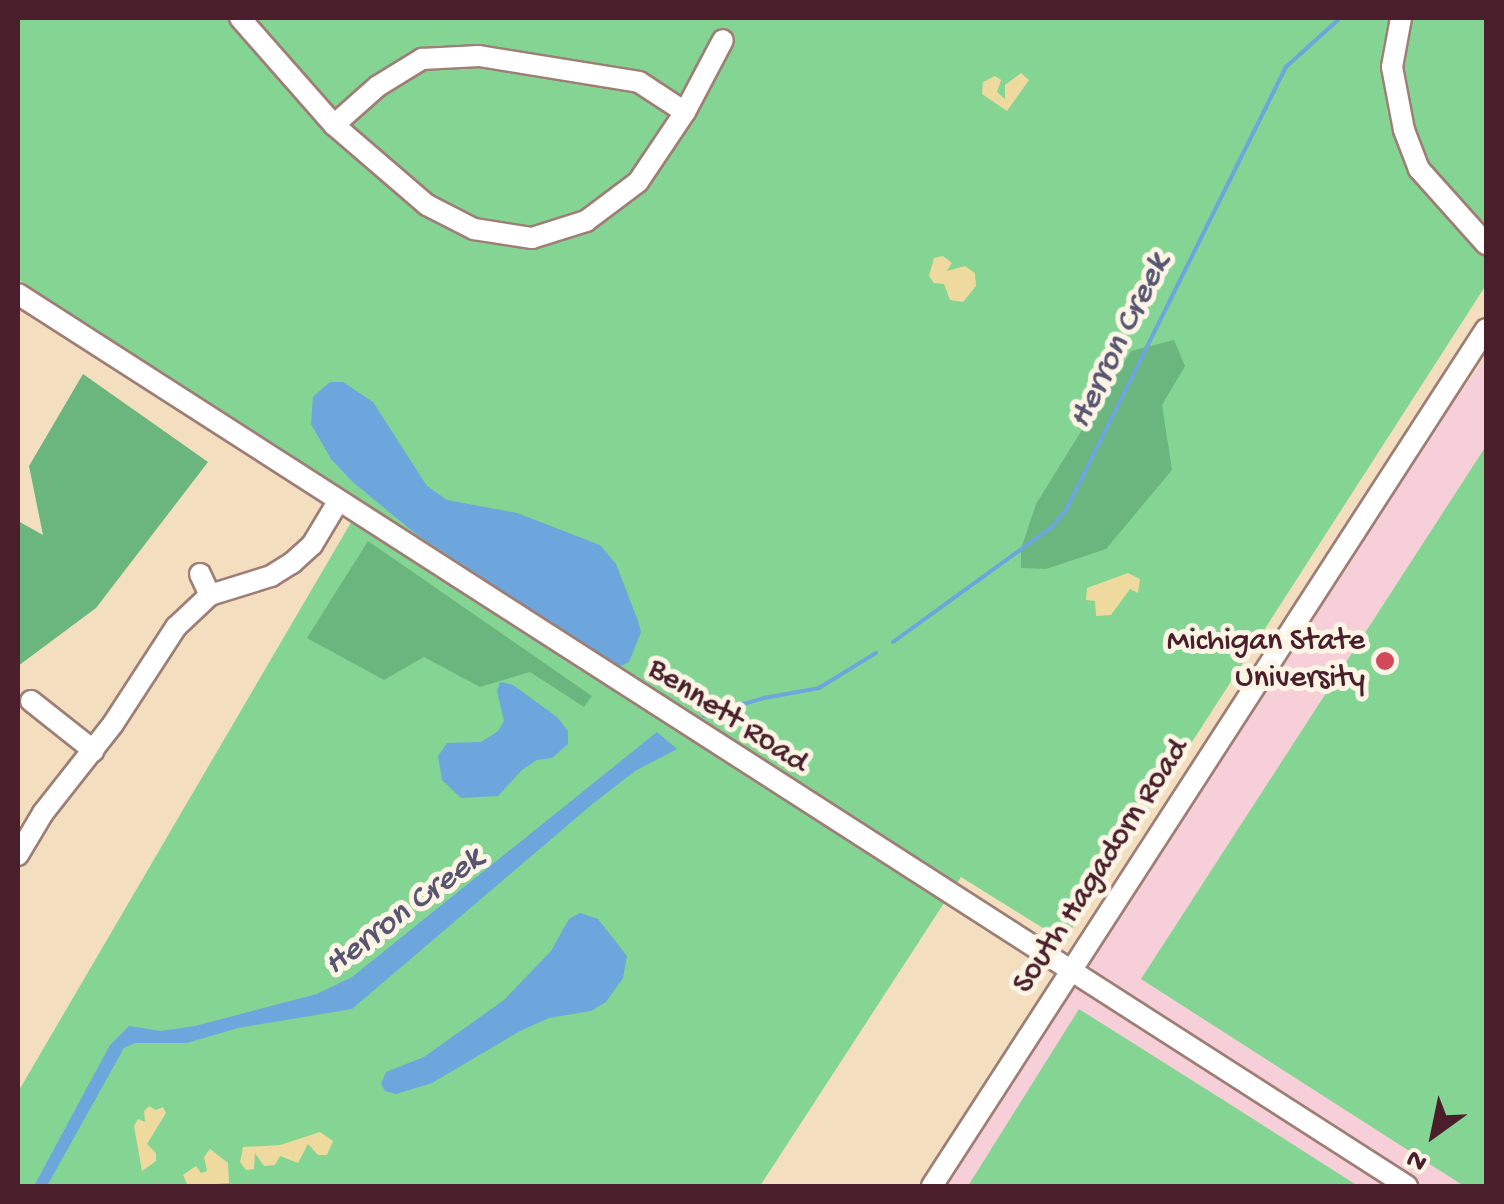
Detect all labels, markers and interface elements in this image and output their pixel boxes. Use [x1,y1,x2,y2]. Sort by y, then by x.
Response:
water label: Herron Creek [1061,248,1181,436]
place label: Michigan State University [1167,624,1365,699]
marker: Michigan State University [1374,650,1396,672]
street label: Bennett Road [640,651,814,783]
street label: South Hagadorn Road [1005,733,1199,1001]
water label: Herron Creek [317,839,493,987]
north arrow [1384,1084,1484,1184]
text: N [1401,1141,1434,1178]

